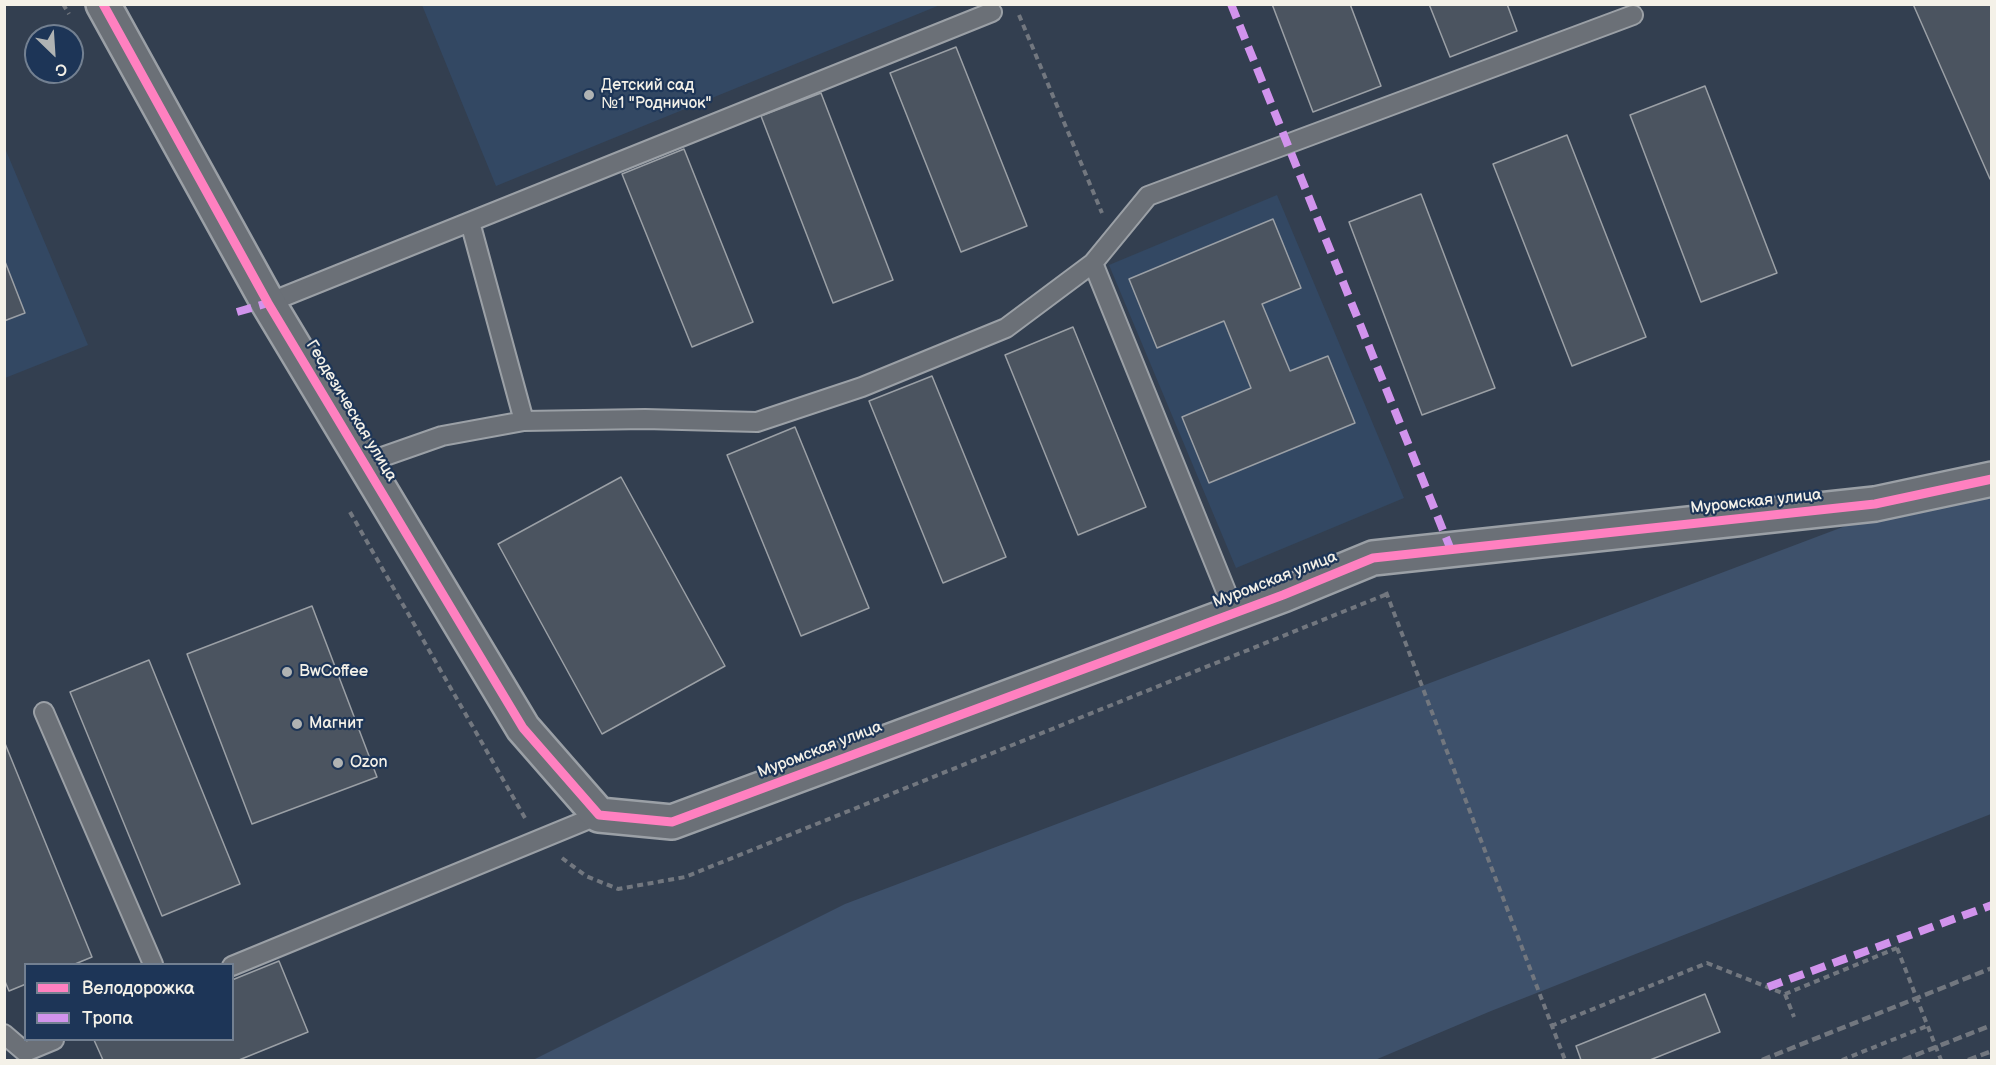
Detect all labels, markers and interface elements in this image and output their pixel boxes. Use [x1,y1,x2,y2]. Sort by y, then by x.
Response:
north arrow [24,24,84,84]
text: С [52,58,70,80]
place label: Детский сад №1 "Родничок" [601,76,711,114]
marker: Детский сад №1 "Родничок" [582,88,596,102]
street label: Геодезическая улица [301,337,401,485]
street label: Муромская улица [1690,486,1822,518]
street label: Муромская улица [1210,547,1340,613]
place label: BwCoffee [299,662,368,682]
marker: BwCoffee [280,665,294,679]
place label: Магнит [309,714,364,734]
marker: Магнит [290,717,304,731]
street label: Муромская улица [755,717,885,783]
place label: Ozon [350,753,388,773]
marker: Ozon [331,756,345,770]
legend [24,963,234,1041]
text: Велодорожка [82,978,195,999]
text: Тропа [82,1008,133,1029]

